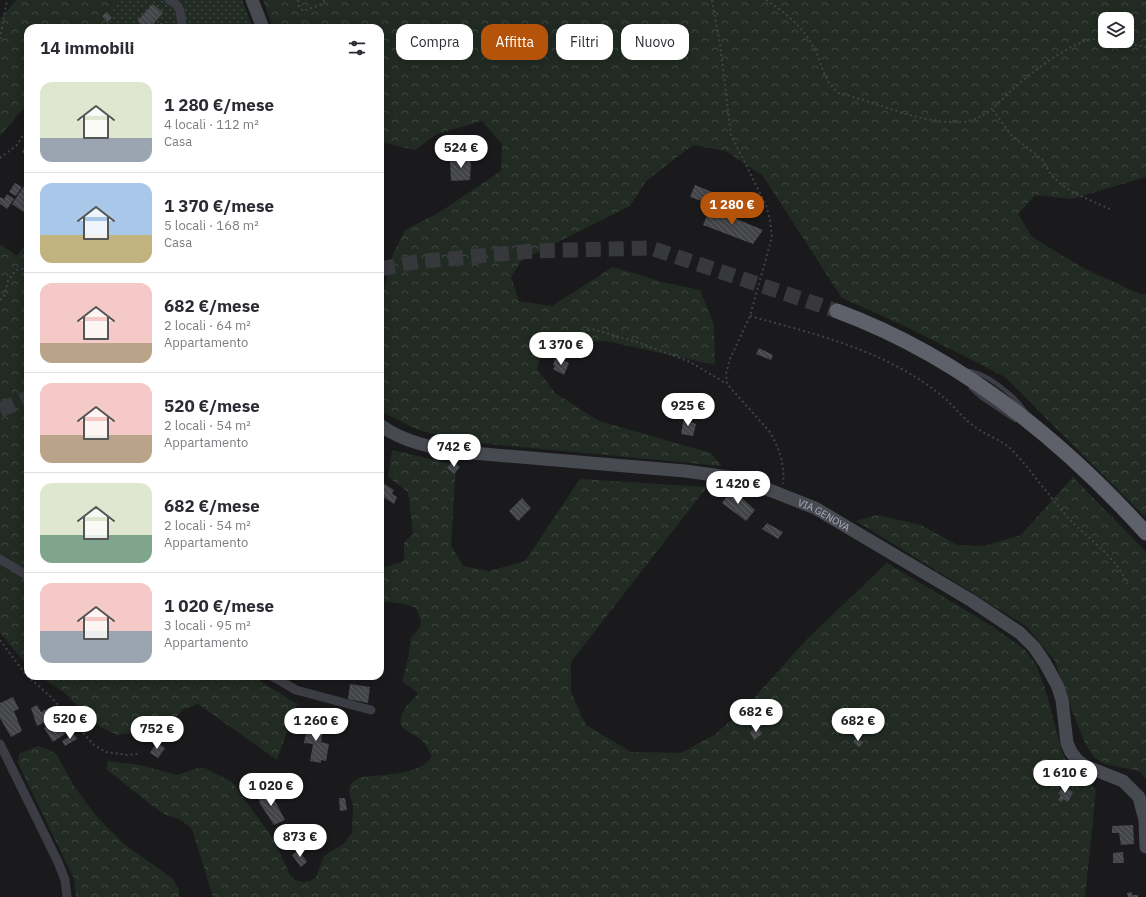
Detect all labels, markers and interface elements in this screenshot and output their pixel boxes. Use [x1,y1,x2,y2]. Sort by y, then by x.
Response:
map controls [1098,12,1134,48]
button: layers [1098,12,1134,48]
chip: Compra [396,24,473,60]
chip: Affitta [481,24,548,60]
chip: Filtri [556,24,613,60]
chip: Nuovo [621,24,689,60]
text: 14 immobili [40,37,134,59]
icon: filters [346,37,368,59]
text: 1 280 €/mese [164,94,274,116]
icon: home [72,98,120,146]
text: 4 locali · 112 m² [164,116,259,133]
text: Casa [164,133,192,150]
pin: 524 € [433,135,489,169]
text: 524 € [444,139,478,156]
pin: 1 280 € [695,192,769,226]
text: 1 370 €/mese [164,195,274,217]
text: 1 280 € [709,196,755,213]
icon: home [72,199,120,247]
text: 5 locali · 168 m² [164,217,259,234]
text: Casa [164,234,192,251]
text: 682 €/mese [164,295,260,317]
icon: home [72,299,120,347]
text: 2 locali · 64 m² [164,317,251,334]
pin: 1 370 € [524,332,598,366]
text: Appartamento [164,334,248,351]
text: 1 370 € [538,336,584,353]
pin: 925 € [660,393,716,427]
text: 520 €/mese [164,395,260,417]
text: 925 € [671,397,705,414]
icon: home [72,399,120,447]
text: 2 locali · 54 m² [164,417,251,434]
text: Appartamento [164,434,248,451]
pin: 742 € [426,434,482,468]
text: 742 € [437,438,471,455]
pin: 1 420 € [701,471,775,505]
text: 1 420 € [715,475,761,492]
text: 682 €/mese [164,495,260,517]
street label: VIA GENOVA [796,495,853,534]
icon: home [72,499,120,547]
text: 2 locali · 54 m² [164,517,251,534]
text: Appartamento [164,534,248,551]
text: 1 020 €/mese [164,595,274,617]
icon: home [72,599,120,647]
text: 3 locali · 95 m² [164,617,251,634]
text: Appartamento [164,634,248,651]
pin: 682 € [728,699,784,733]
text: 682 € [739,703,773,720]
pin: 520 € [42,706,98,740]
pin: 1 260 € [279,708,353,742]
pin: 682 € [830,708,886,742]
text: 520 € [53,710,87,727]
text: 1 260 € [293,712,339,729]
text: 682 € [841,712,875,729]
pin: 752 € [129,716,185,750]
text: 752 € [140,720,174,737]
pin: 1 610 € [1028,760,1102,794]
text: 1 610 € [1042,764,1088,781]
pin: 1 020 € [234,773,308,807]
text: 1 020 € [248,777,294,794]
pin: 873 € [272,824,328,858]
text: 873 € [283,828,317,845]

